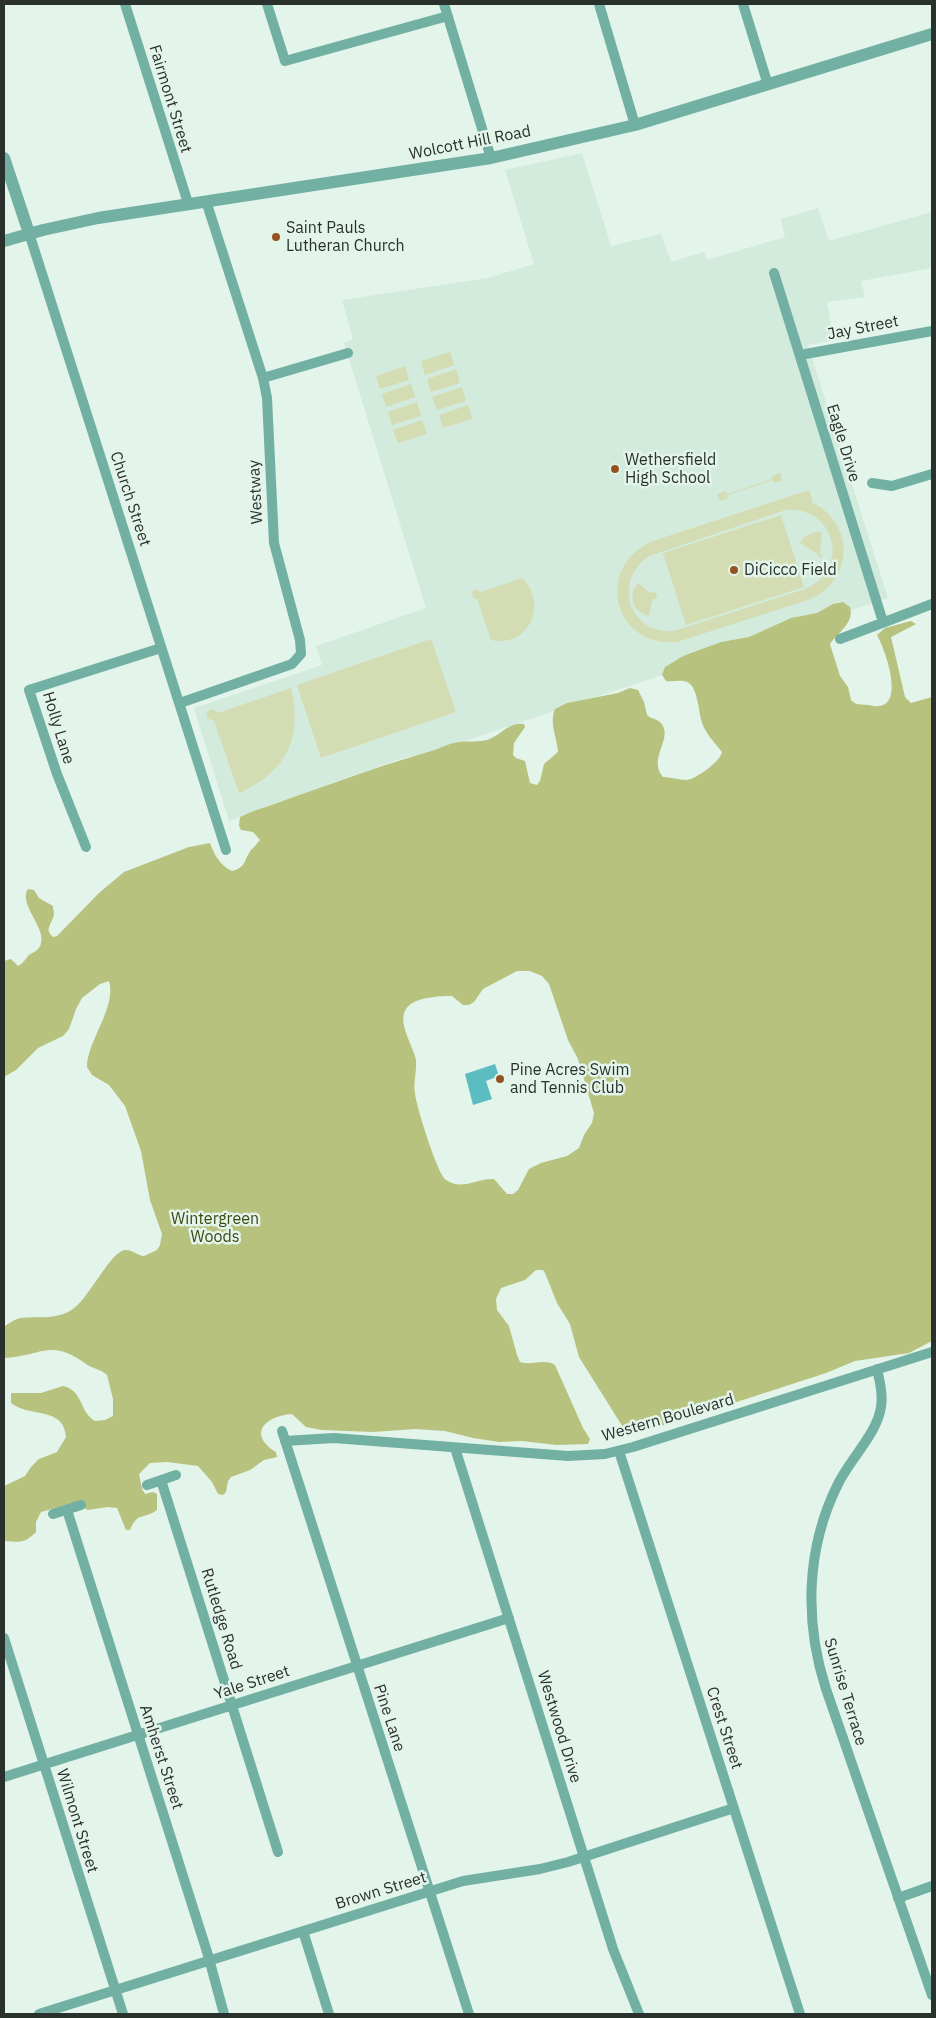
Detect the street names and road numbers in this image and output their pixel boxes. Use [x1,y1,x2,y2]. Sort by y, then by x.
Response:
street label: Fairmont Street [144,43,196,155]
street label: Wolcott Hill Road [408,122,532,164]
street label: Jay Street [826,312,900,344]
street label: Eagle Drive [822,402,864,484]
street label: Church Street [106,449,154,549]
street label: Westway [245,459,267,525]
street label: Holly Lane [38,689,78,767]
street label: Western Boulevard [600,1390,736,1446]
street label: Rutledge Road [196,1566,246,1672]
street label: Sunrise Terrace [820,1636,870,1748]
street label: Yale Street [212,1662,292,1704]
street label: Westwood Drive [533,1669,585,1785]
street label: Pine Lane [369,1682,409,1754]
street label: Crest Street [702,1684,746,1772]
street label: Amherst Street [135,1702,187,1812]
street label: Wilmont Street [52,1767,102,1875]
street label: Brown Street [333,1868,429,1914]

